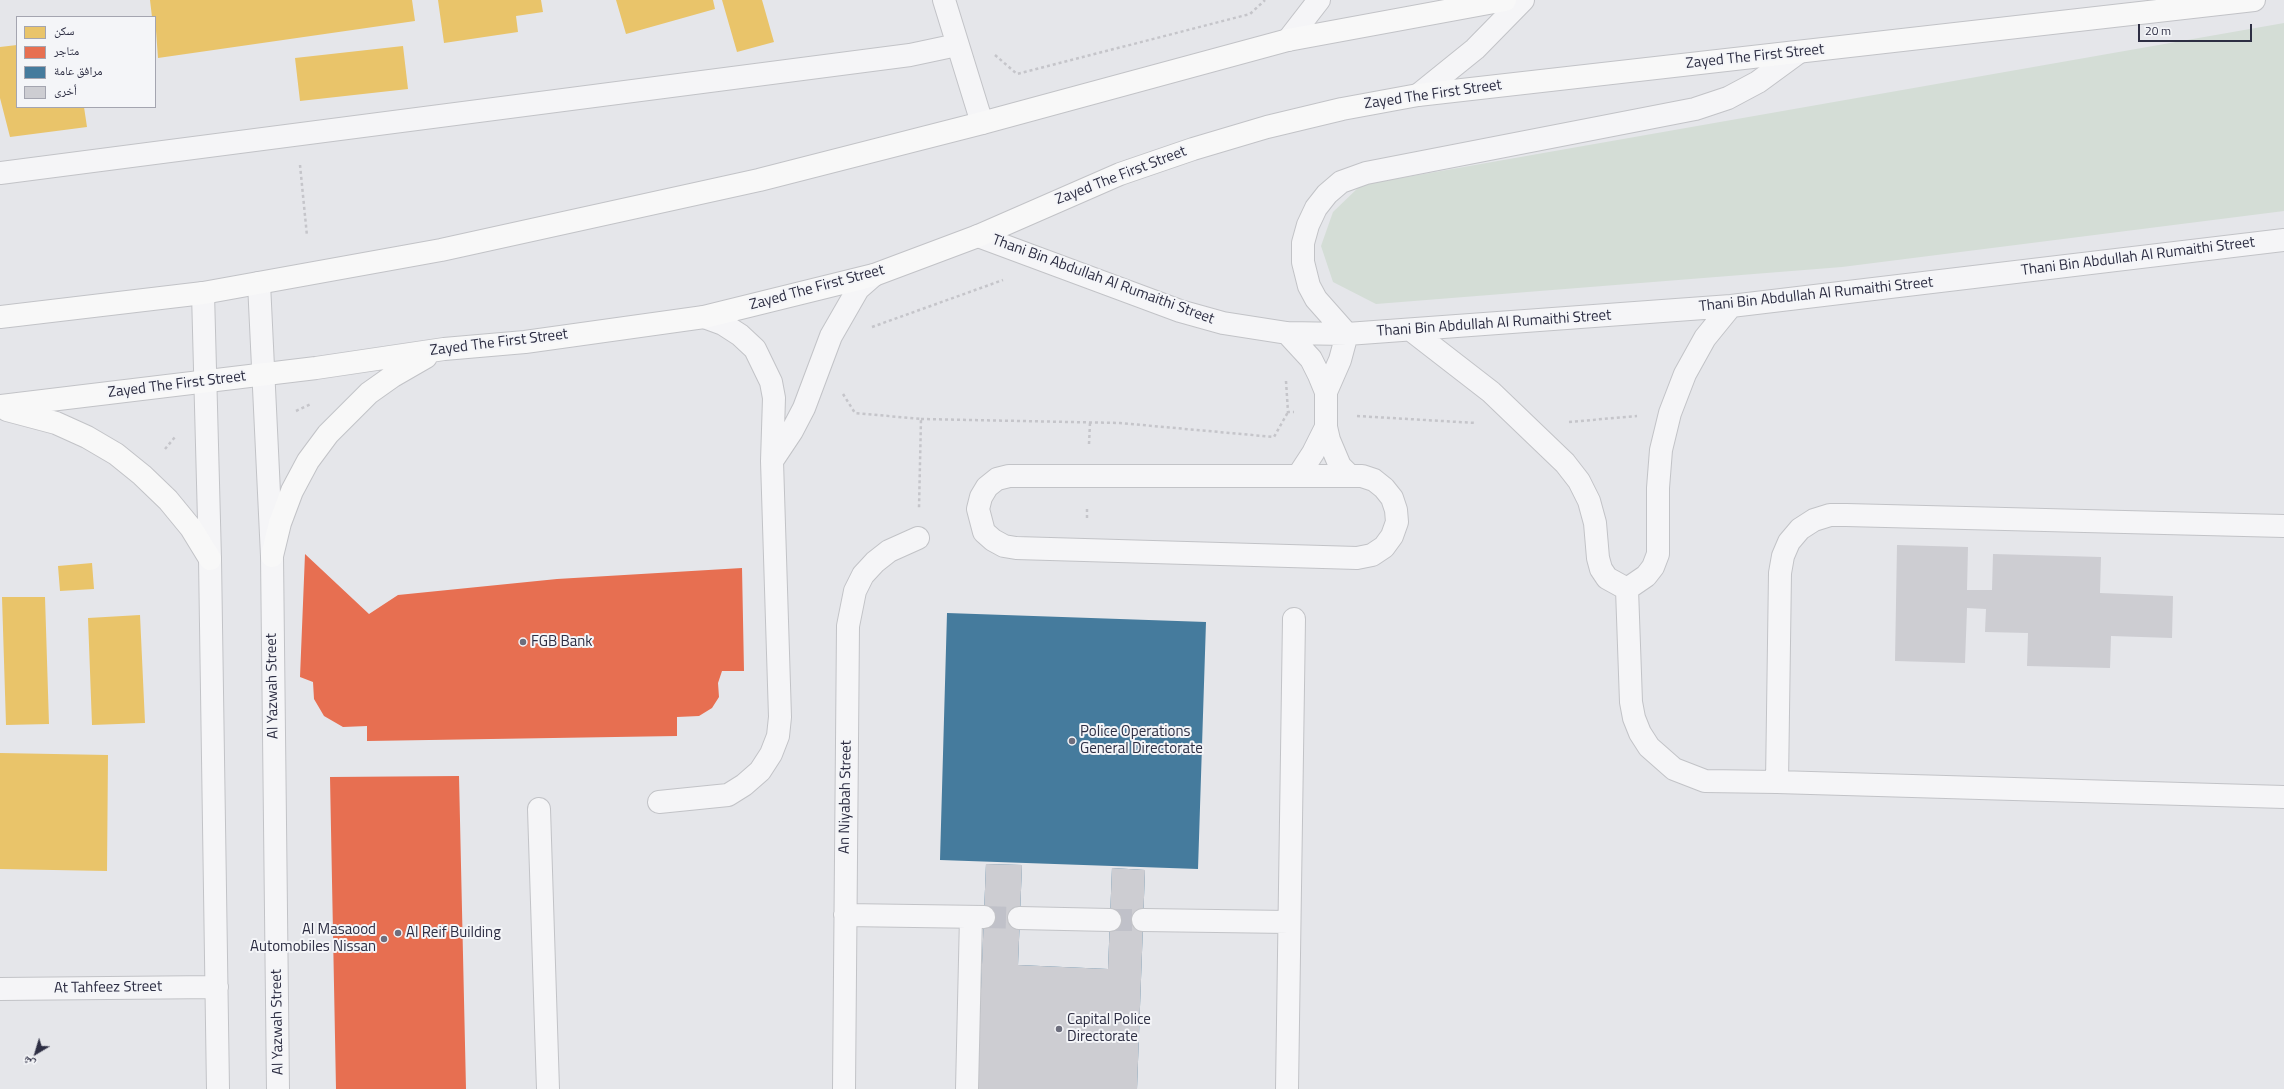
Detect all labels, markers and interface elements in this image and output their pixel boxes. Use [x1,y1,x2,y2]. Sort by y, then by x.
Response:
legend [16,16,156,108]
scale bar [2140,16,2254,42]
text: سكن [54,21,74,40]
text: 20 m [2145,21,2171,40]
text: متاجر [54,41,79,60]
street label: Zayed The First Street [1685,41,1825,73]
text: مرافق عامة [54,61,103,80]
street label: Zayed The First Street [1363,76,1503,114]
text: أخرى [54,81,77,100]
street label: Zayed The First Street [1053,143,1189,209]
street label: Thani Bin Abdullah Al Rumaithi Street [989,231,1217,329]
street label: Thani Bin Abdullah Al Rumaithi Street [2020,234,2256,280]
street label: Zayed The First Street [748,261,886,315]
street label: Thani Bin Abdullah Al Rumaithi Street [1698,274,1934,316]
street label: Thani Bin Abdullah Al Rumaithi Street [1376,307,1612,341]
street label: Zayed The First Street [429,326,569,360]
street label: Zayed The First Street [107,368,247,402]
street label: Al Yazwah Street [263,633,283,739]
place label: FGB Bank [531,633,593,651]
marker: FGB Bank [518,637,528,647]
place label: Police Operations General Directorate [1080,723,1203,758]
marker: Police Operations General Directorate [1067,736,1077,746]
street label: An Niyabah Street [836,740,856,854]
place label: Al Masaood Automobiles Nissan [250,921,376,956]
place label: Al Reif Building [406,924,501,942]
marker: Al Reif Building [393,928,403,938]
marker: Al Masaood Automobiles Nissan [379,934,389,944]
street label: Al Yazwah Street [268,969,288,1075]
street label: At Tahfeez Street [54,978,162,998]
place label: Capital Police Directorate [1067,1011,1151,1046]
marker: Capital Police Directorate [1054,1024,1064,1034]
north arrow [16,1033,56,1073]
text: ش [19,1053,38,1072]

